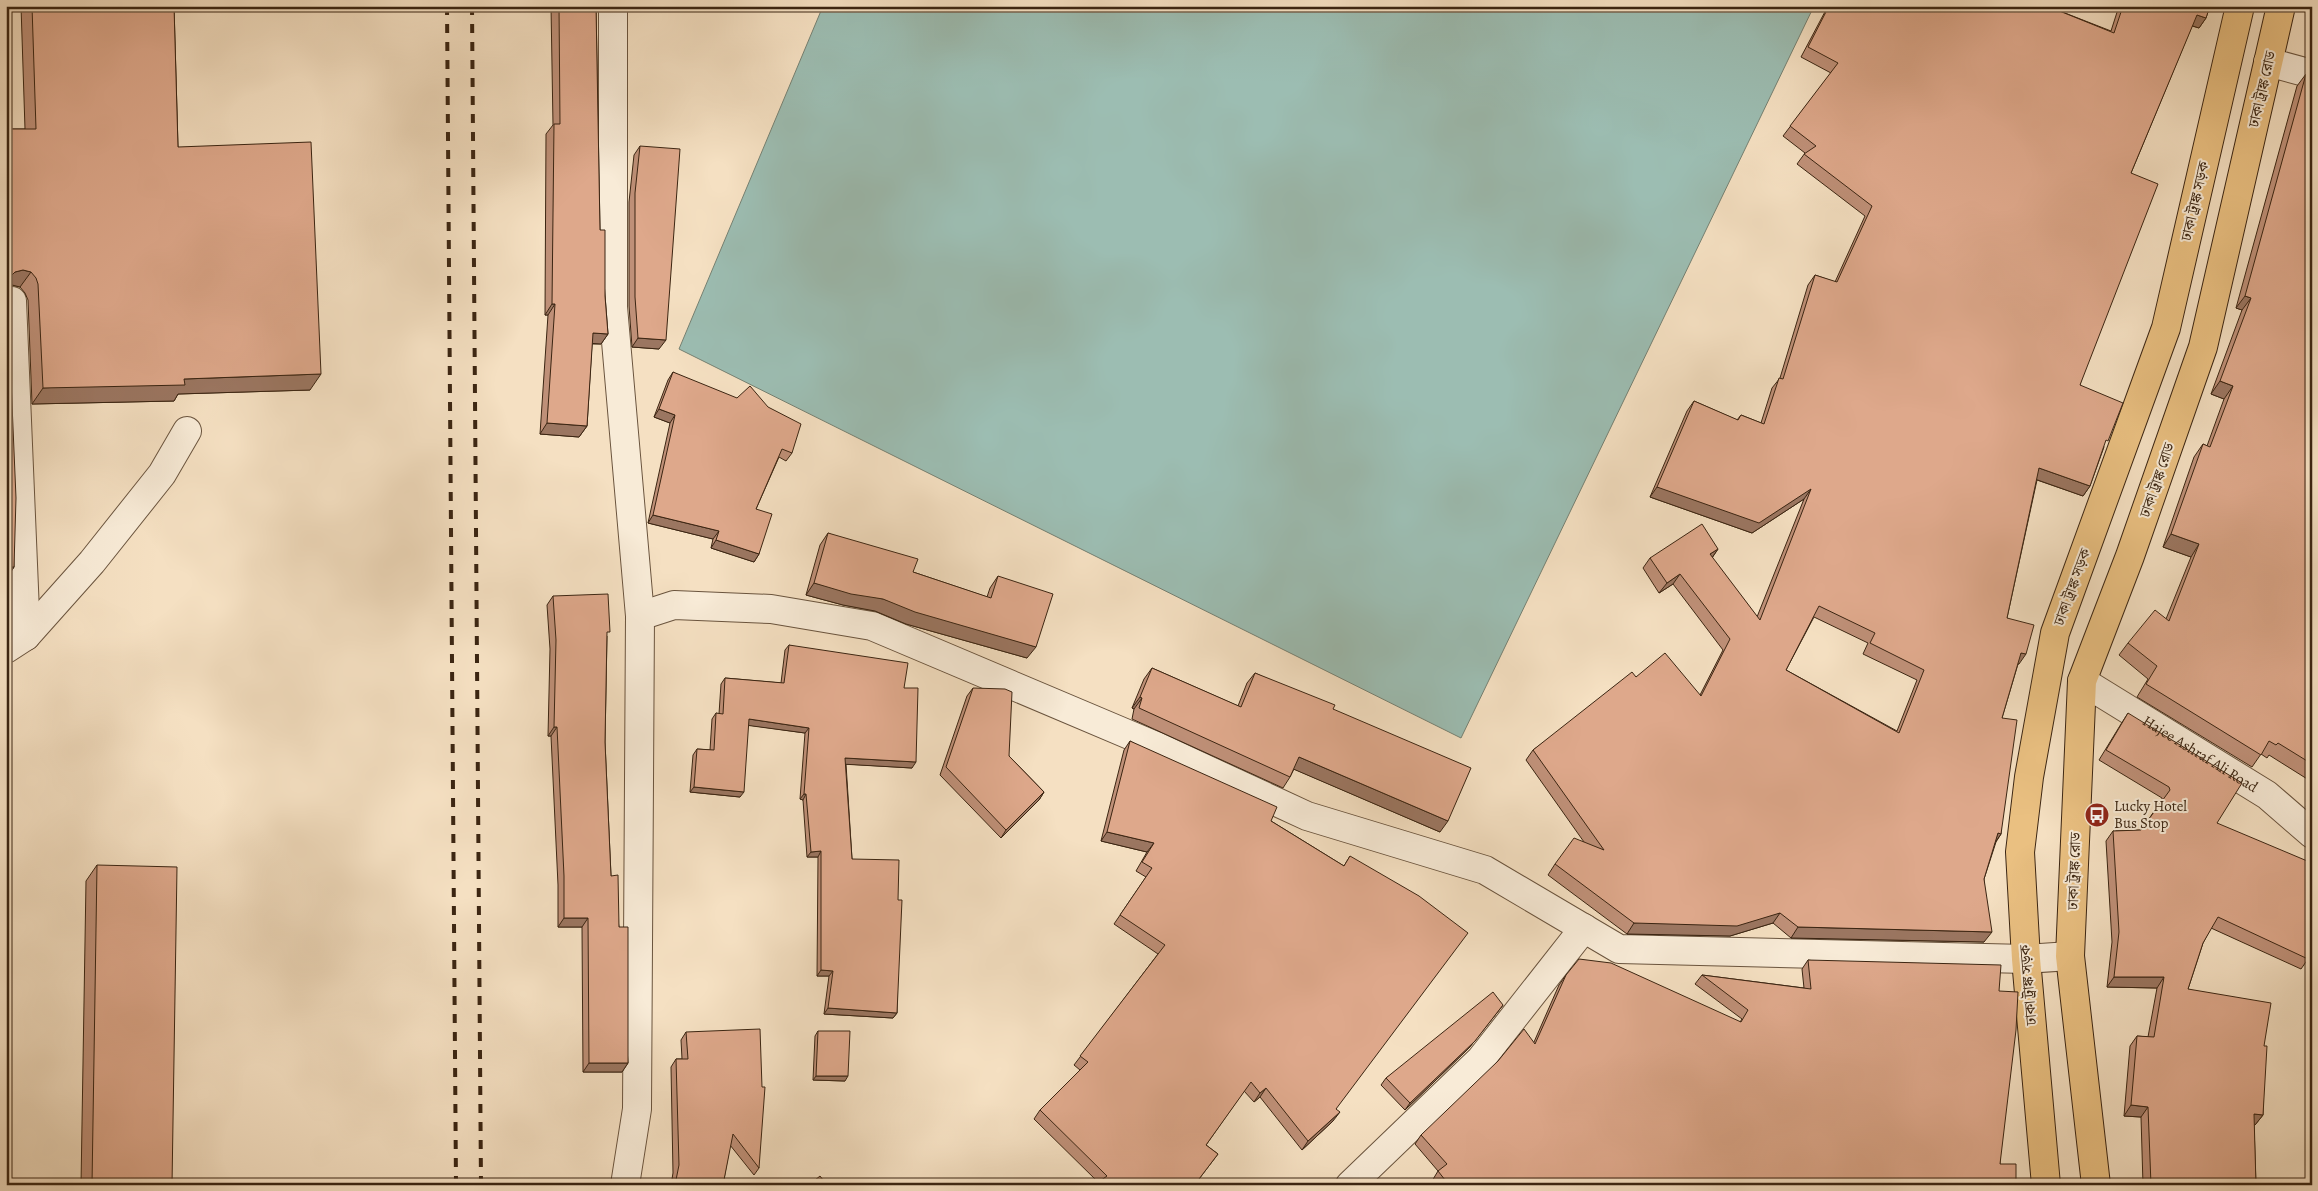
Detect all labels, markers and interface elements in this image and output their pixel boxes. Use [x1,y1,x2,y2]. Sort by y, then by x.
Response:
street label: ঢাকা ট্রাঙ্ক রোড [2243,48,2281,130]
street label: ঢাকা ট্রাঙ্ক সড়ক [2176,159,2214,244]
street label: ঢাকা ট্রাঙ্ক রোড [2135,439,2179,521]
street label: ঢাকা ট্রাঙ্ক সড়ক [2048,545,2095,629]
street label: Hajee Ashraf Ali Road [2139,711,2263,798]
place label: Lucky Hotel Bus Stop [2114,796,2187,833]
bus stop icon: Lucky Hotel Bus Stop [2084,802,2110,828]
street label: ঢাকা ট্রাঙ্ক রোড [2063,831,2085,911]
street label: ঢাকা ট্রাঙ্ক সড়ক [2014,944,2042,1027]

